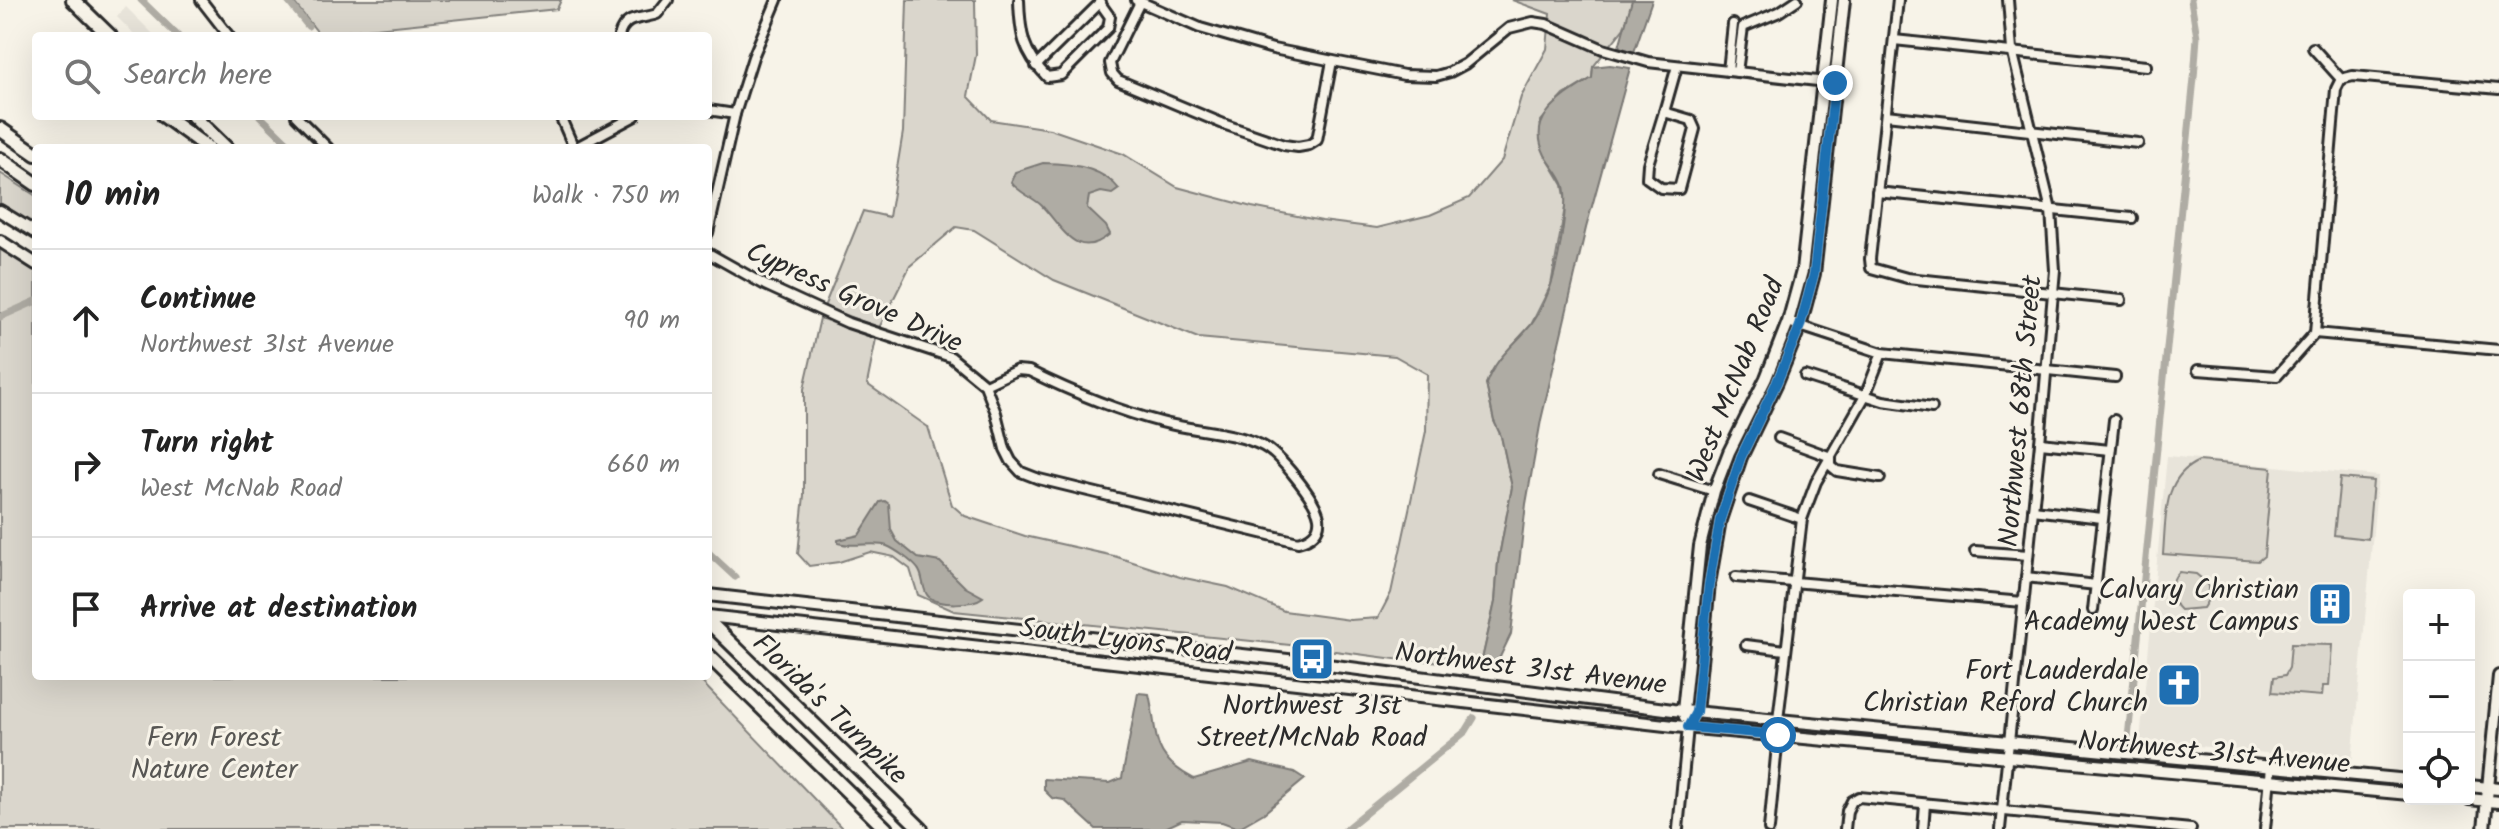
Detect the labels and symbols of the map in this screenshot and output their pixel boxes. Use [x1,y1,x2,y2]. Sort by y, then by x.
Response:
route end [1817,65,1853,101]
street label: Cypress Grove Drive [738,230,970,366]
street label: West McNab Road [1675,270,1798,489]
street label: Northwest 68th Street [1987,272,2056,549]
place label: Calvary Christian Academy West Campus [2024,568,2299,645]
building icon: Calvary Christian Academy West Campus [2306,580,2354,628]
street label: South Lyons Road [1017,606,1235,677]
street label: Florida's Turnpike [741,623,918,797]
street label: Northwest 31st Avenue [1392,630,1670,709]
bus stop icon: Northwest 31st Street/McNab Road [1288,635,1336,683]
place label: Fort Lauderdale Christian Reford Church [1863,649,2148,726]
church icon: Fort Lauderdale Christian Reford Church [2155,661,2203,709]
place label: Northwest 31st Street/McNab Road [1197,684,1428,761]
park label: Fern Forest Nature Center [131,716,299,793]
route start [1760,717,1796,753]
street label: Northwest 31st Avenue [2076,719,2352,788]

